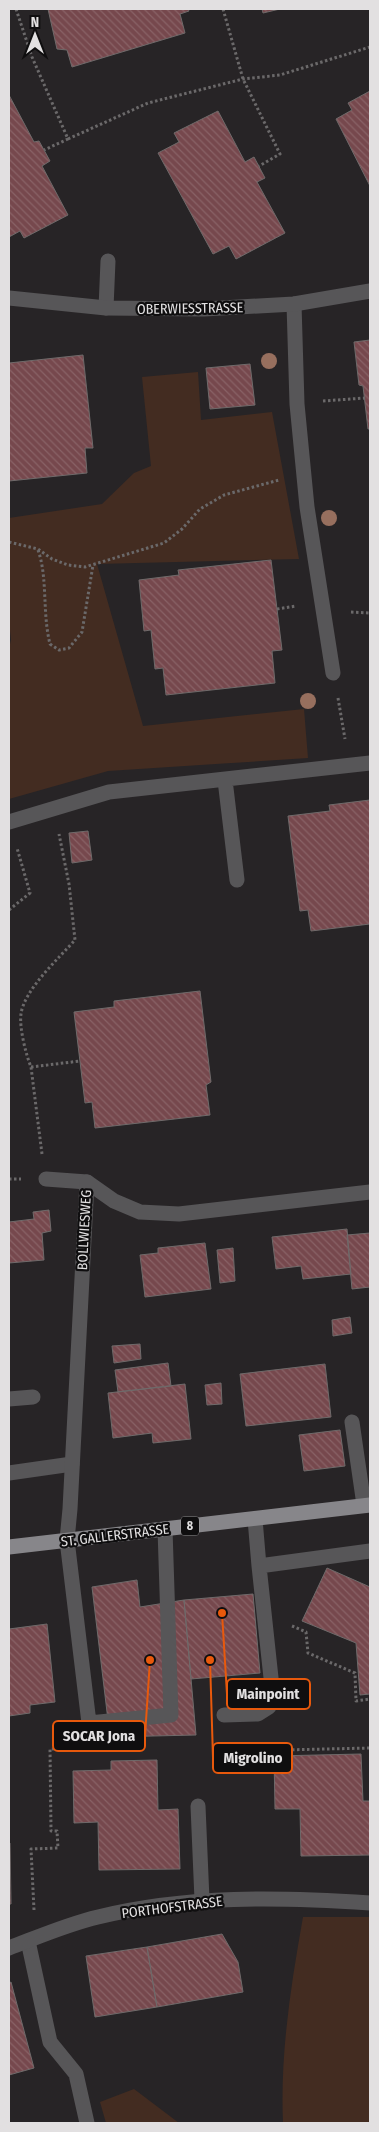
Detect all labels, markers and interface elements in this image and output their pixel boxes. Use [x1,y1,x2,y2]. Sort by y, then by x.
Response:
north arrow [10,10,60,60]
text: N [31,14,39,31]
street label: OBERWIESSTRASSE [137,299,244,318]
street label: BOLLWIESWEG [74,1189,95,1271]
road number: 8 [181,1516,199,1535]
street label: ST. GALLERSTRASSE [60,1520,171,1551]
callout: Mainpoint [227,1679,310,1709]
text: Mainpoint [236,1685,300,1703]
callout: SOCAR Jona [53,1721,145,1751]
text: SOCAR Jona [63,1727,136,1745]
callout: Migrolino [213,1743,292,1773]
text: Migrolino [223,1749,283,1767]
street label: PORTHOFSTRASSE [121,1893,224,1922]

